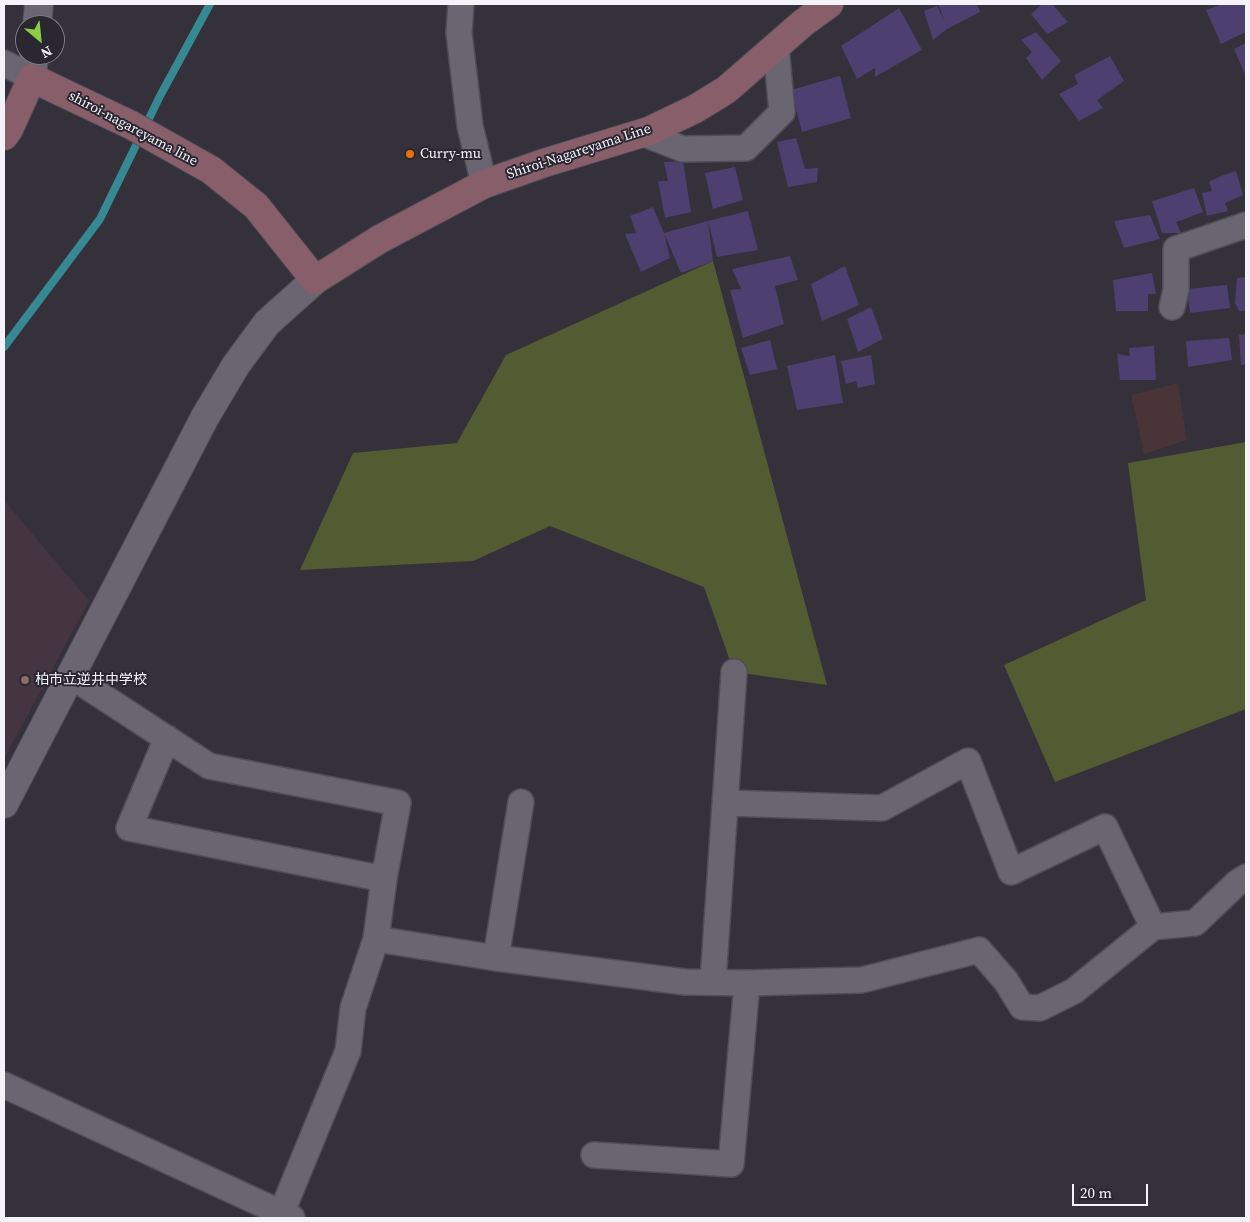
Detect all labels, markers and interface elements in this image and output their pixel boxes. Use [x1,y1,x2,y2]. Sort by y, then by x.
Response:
north arrow [15,15,65,65]
text: N [37,41,56,64]
street label: shiroi-nagareyama line [66,88,200,170]
street label: Shiroi-Nagareyama Line [505,121,653,183]
place label: Curry-mu [420,146,481,162]
marker: Curry-mu [404,148,416,160]
place label: 柏市立逆井中学校 [35,672,147,688]
marker: 柏市立逆井中学校 [19,674,31,686]
scale bar [1075,1174,1151,1206]
text: 20 m [1080,1182,1112,1203]

